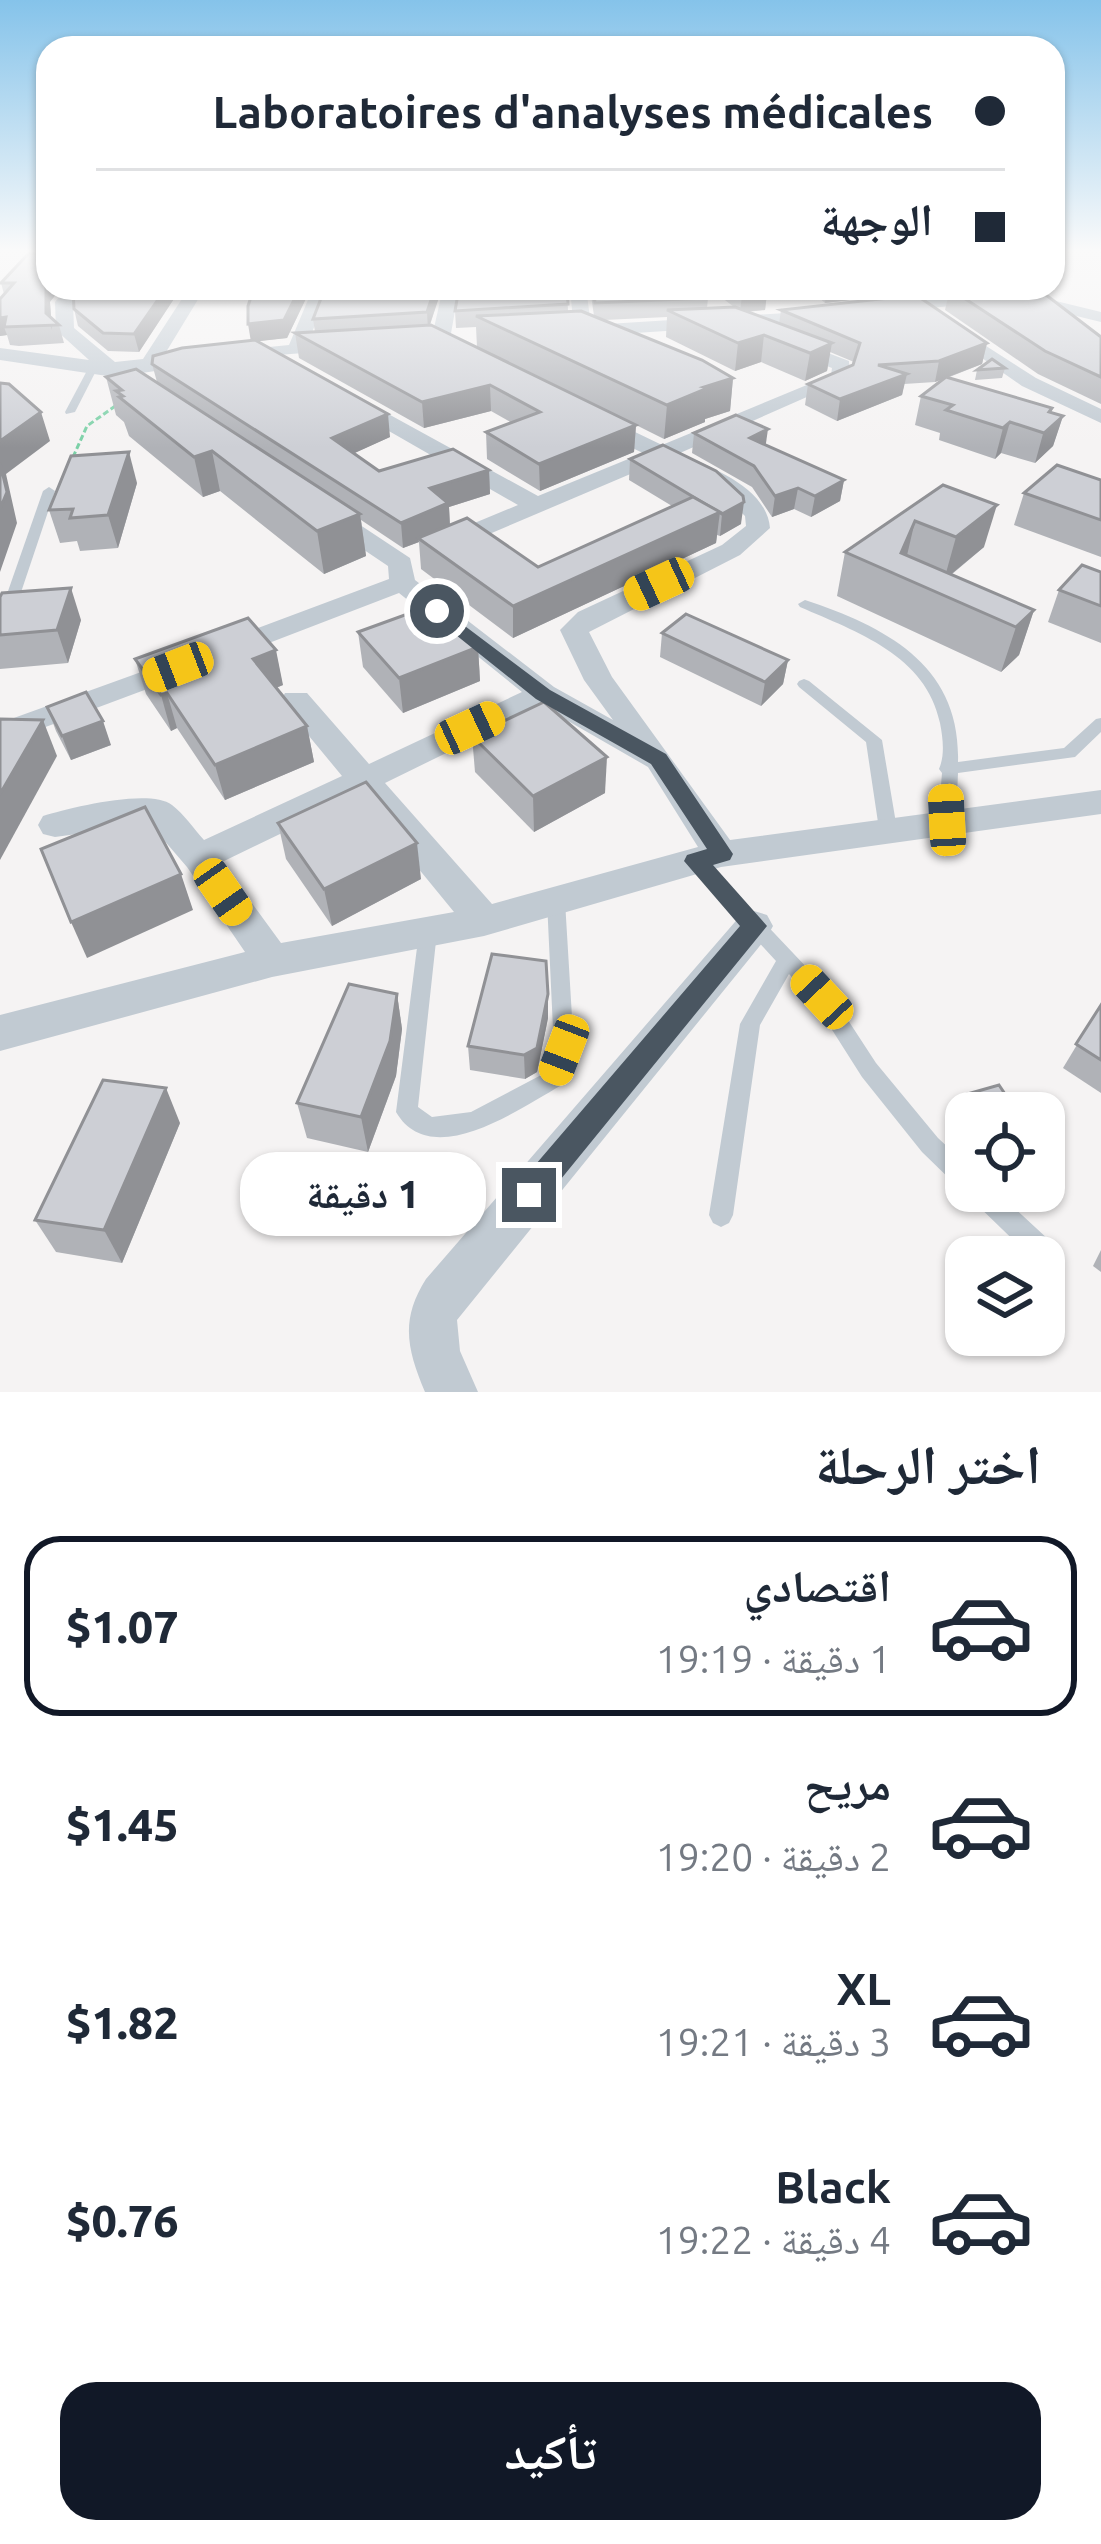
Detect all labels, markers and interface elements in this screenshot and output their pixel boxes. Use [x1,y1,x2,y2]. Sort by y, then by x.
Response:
text: Laboratoires d'analyses médicales [212,86,933,137]
text: الوجهة [820,194,933,245]
car [619,552,699,616]
route start [410,584,464,638]
car [138,637,218,697]
car [430,696,510,760]
car [927,783,967,857]
car [188,852,258,932]
car [784,958,860,1036]
car [534,1010,594,1090]
map controls [945,1092,1065,1356]
button: locate [945,1092,1065,1212]
callout: 1 دقيقة [241,1153,487,1237]
route end [502,1168,556,1222]
text: 1 دقيقة [306,1172,420,1215]
button: layers [945,1236,1065,1356]
text: اختر الرحلة [815,1434,1041,1494]
text: اقتصادي [744,1560,891,1611]
icon: car [927,1572,1035,1680]
text: $1.07 [66,1601,179,1652]
text: 1 دقيقة · 19:19 [656,1637,891,1680]
text: مريح [804,1758,891,1809]
icon: car [927,1770,1035,1878]
text: $1.45 [66,1799,179,1850]
text: 2 دقيقة · 19:20 [656,1835,891,1878]
text: XL [837,1963,891,2014]
icon: car [927,1968,1035,2076]
text: $1.82 [66,1997,179,2048]
text: 3 دقيقة · 19:21 [656,2020,891,2063]
text: Black [775,2161,891,2212]
icon: car [927,2166,1035,2274]
text: $0.76 [66,2195,179,2246]
text: 4 دقيقة · 19:22 [656,2218,891,2261]
button: تأكيد [60,2382,1041,2520]

